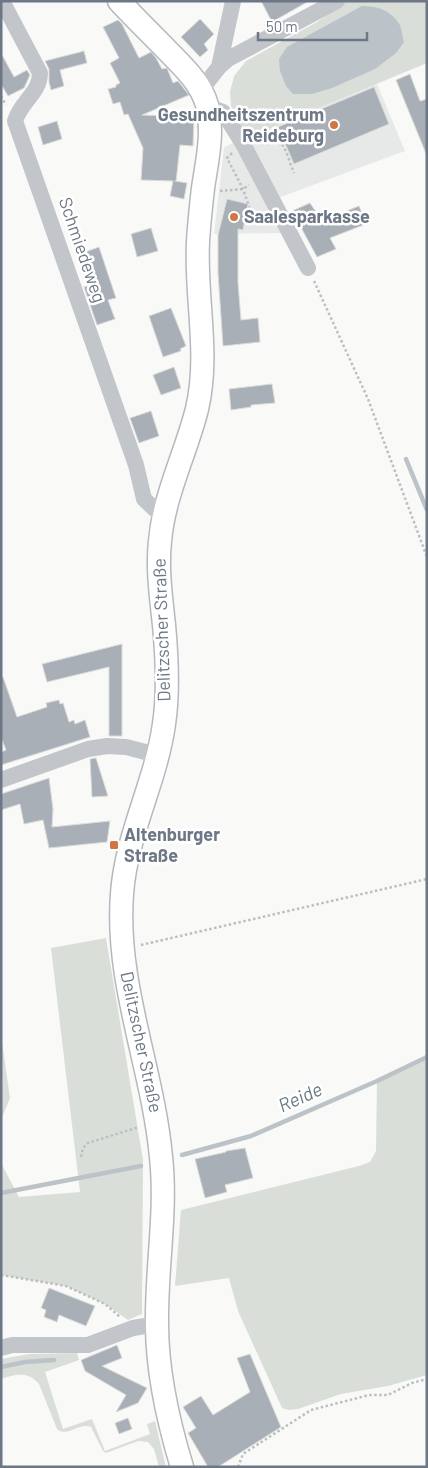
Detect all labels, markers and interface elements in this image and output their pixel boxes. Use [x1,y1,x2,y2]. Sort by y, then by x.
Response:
scale bar [258,10,367,42]
text: 50 m [266,17,298,35]
place label: Gesundheitszentrum Reideburg [158,103,324,146]
marker: Gesundheitszentrum Reideburg [328,119,340,131]
street label: Schmiedeweg [55,194,111,305]
place label: Saalesparkasse [244,205,370,227]
marker: Saalesparkasse [228,211,240,223]
street label: Delitzscher Straße [147,558,175,702]
place label: Altenburger Straße [124,823,220,866]
marker: Altenburger Straße [108,839,120,851]
street label: Delitzscher Straße [116,969,168,1114]
water label: Reide [274,1077,325,1116]

